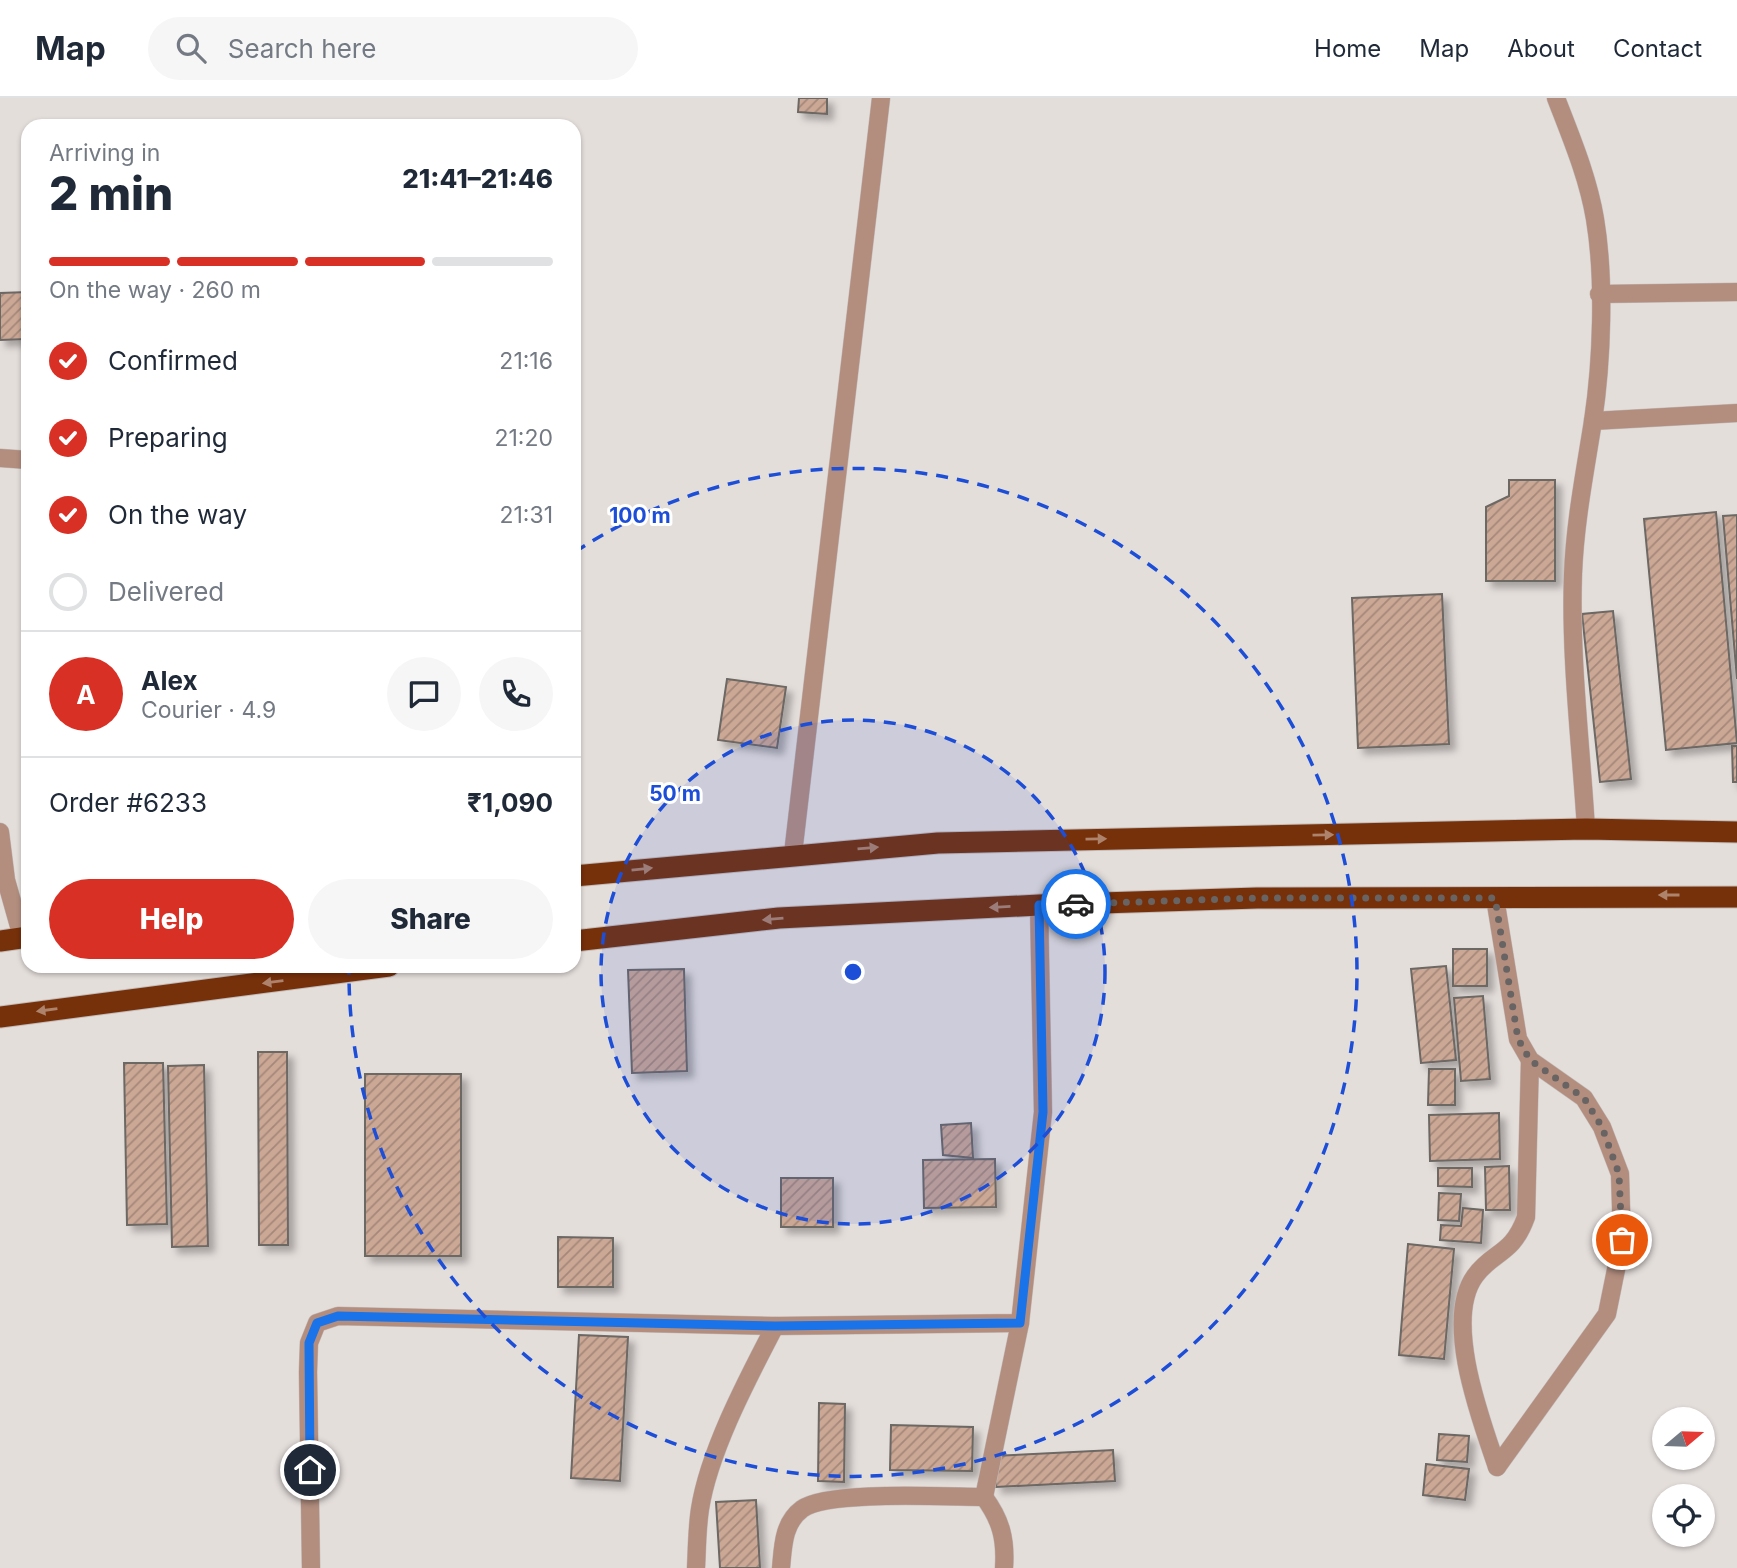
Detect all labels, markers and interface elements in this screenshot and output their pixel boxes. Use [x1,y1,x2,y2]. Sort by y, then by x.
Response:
search box [148,17,638,80]
text: Map [35,28,106,68]
icon: search [172,29,210,67]
text: Search here [228,33,376,64]
text: Home [1314,34,1381,63]
text: Map [1419,34,1469,63]
text: About [1507,34,1575,63]
text: Contact [1613,34,1702,63]
text: Arriving in [49,139,160,167]
text: 21:41–21:46 [402,163,553,194]
text: 2 min [49,165,173,221]
text: On the way · 260 m [49,276,261,304]
icon: check [49,342,87,380]
text: Confirmed [108,345,238,376]
text: 21:16 [499,347,553,375]
icon: check [49,419,87,457]
text: Preparing [108,422,228,453]
text: 21:20 [494,424,553,452]
icon: check [49,496,87,534]
text: On the way [108,499,247,530]
text: 21:31 [499,501,553,529]
text: 100 m [609,503,671,528]
text: Delivered [108,576,224,607]
button: chat [387,657,461,731]
button: phone [479,657,553,731]
text: Alex [141,665,198,696]
text: A [76,679,96,710]
text: Courier · 4.9 [141,696,276,724]
text: 50 m [649,781,701,806]
text: Order #6233 [49,787,207,818]
text: ₹1,090 [467,787,553,818]
one-way arrow [1312,829,1334,840]
one-way arrow [1085,834,1107,845]
one-way arrow [858,842,880,853]
one-way arrow [631,863,653,874]
courier [1041,869,1111,939]
button: Help [49,879,294,959]
button: Share [308,879,553,959]
icon: car [1057,885,1095,923]
one-way arrow [1658,889,1680,901]
one-way arrow [989,902,1011,913]
one-way arrow [762,914,784,925]
centre of rings [841,960,865,984]
one-way arrow [262,976,284,987]
one-way arrow [36,1005,58,1016]
pin [1592,1210,1652,1270]
icon: bag [1603,1221,1641,1259]
north arrow [1652,1407,1715,1470]
map controls [1652,1407,1715,1547]
pin [280,1440,340,1500]
icon: home [291,1451,329,1489]
button: locate [1652,1484,1715,1547]

